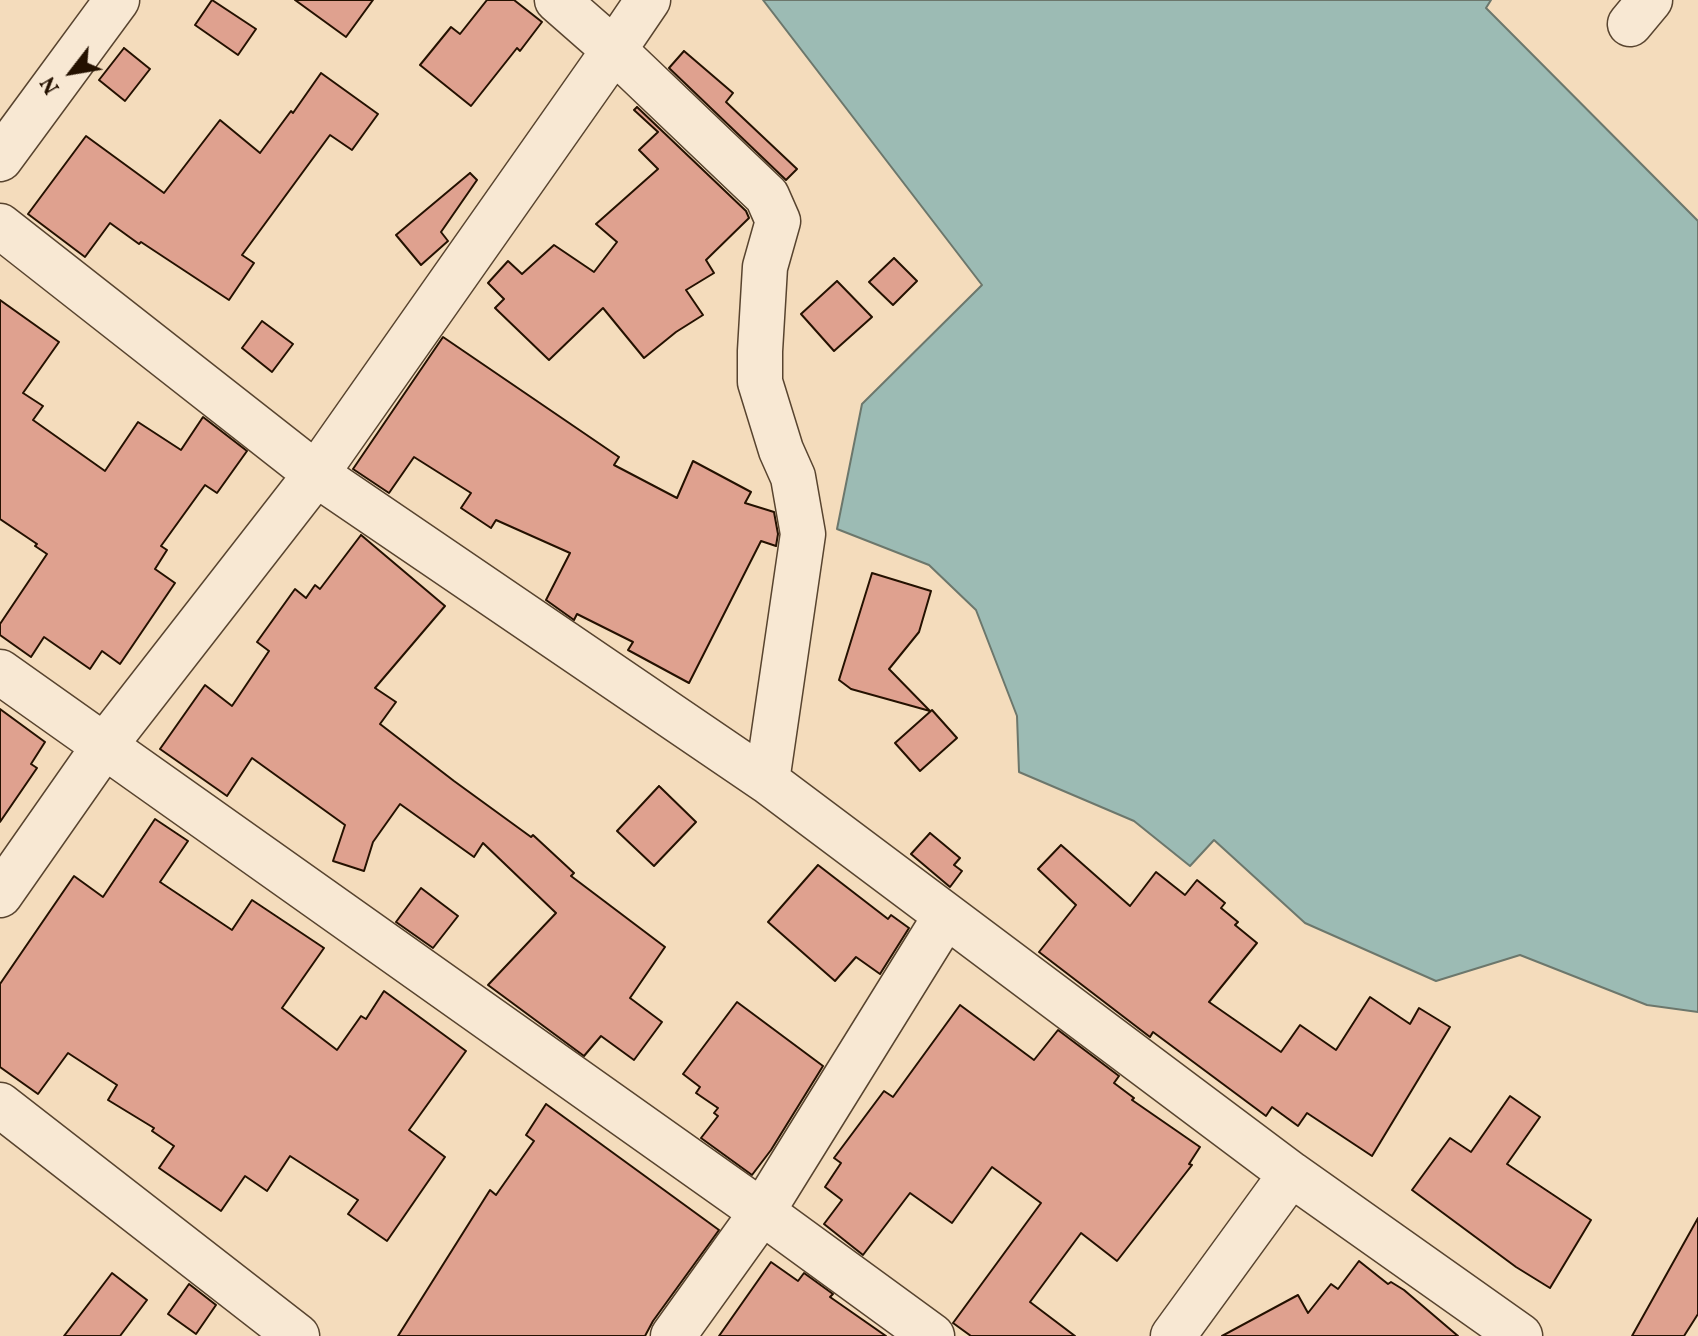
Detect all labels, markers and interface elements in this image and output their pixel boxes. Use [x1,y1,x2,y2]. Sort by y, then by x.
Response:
north arrow [32,32,112,112]
text: N [34,70,68,99]

